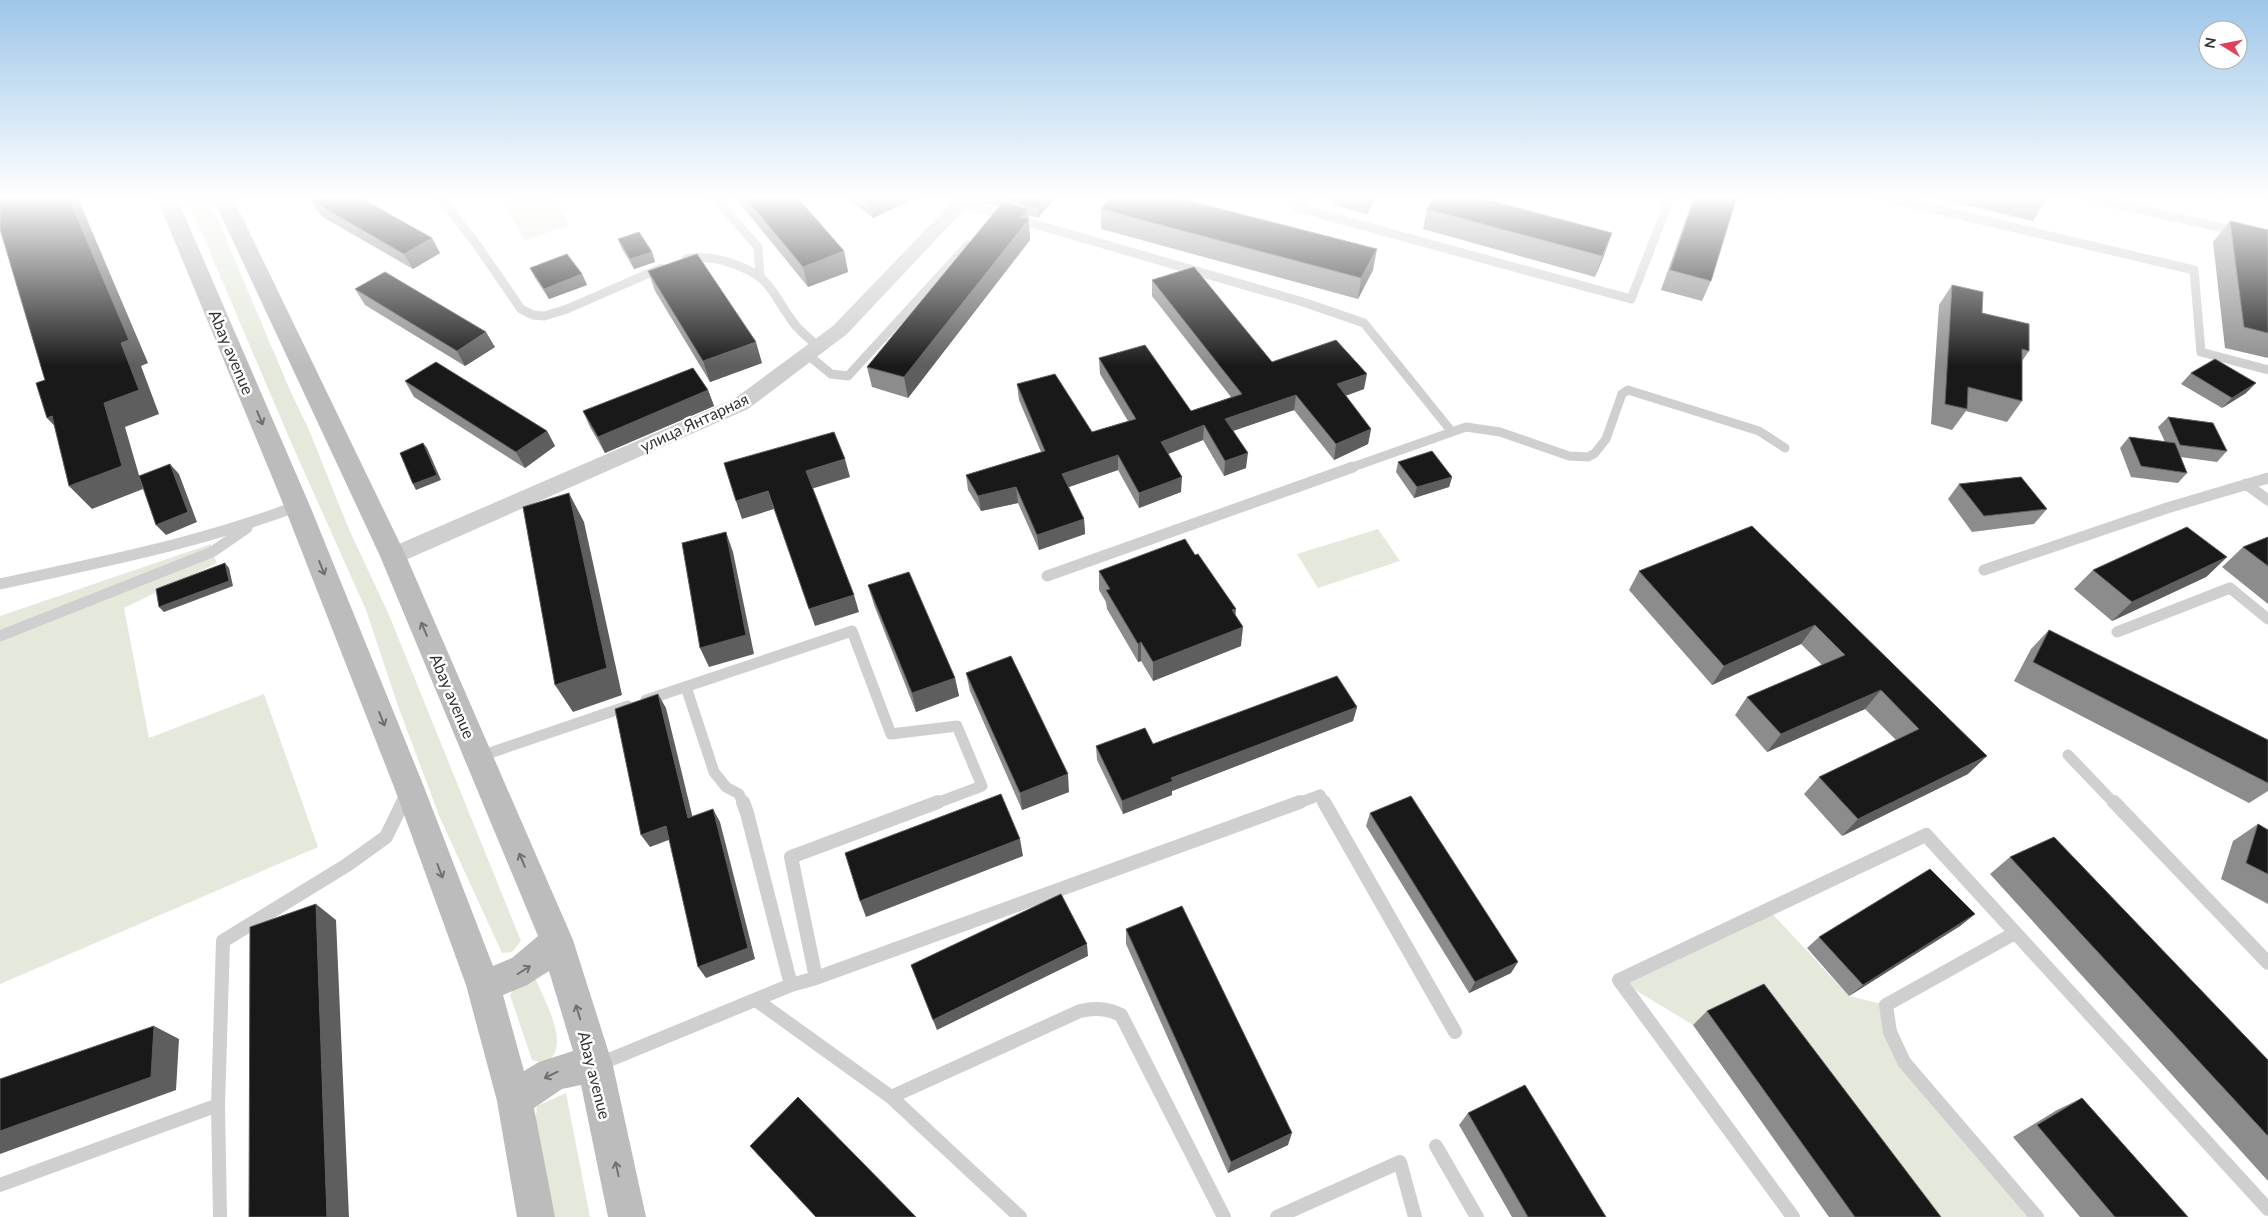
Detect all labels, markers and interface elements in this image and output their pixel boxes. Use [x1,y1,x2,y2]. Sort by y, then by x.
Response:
north arrow [2198,20,2248,70]
text: N [2200,36,2219,49]
street label: Abay avenue [206,307,258,397]
street label: улица Янтарная [637,389,751,455]
one-way arrow [256,410,265,425]
one-way arrow [318,560,327,575]
one-way arrow [419,622,429,637]
street label: Abay avenue [427,651,479,741]
one-way arrow [378,711,387,727]
one-way arrow [516,852,525,867]
one-way arrow [436,863,445,878]
one-way arrow [516,964,530,974]
one-way arrow [573,1004,583,1020]
street label: Abay avenue [575,1029,615,1121]
one-way arrow [544,1070,559,1080]
one-way arrow [612,1162,621,1178]

